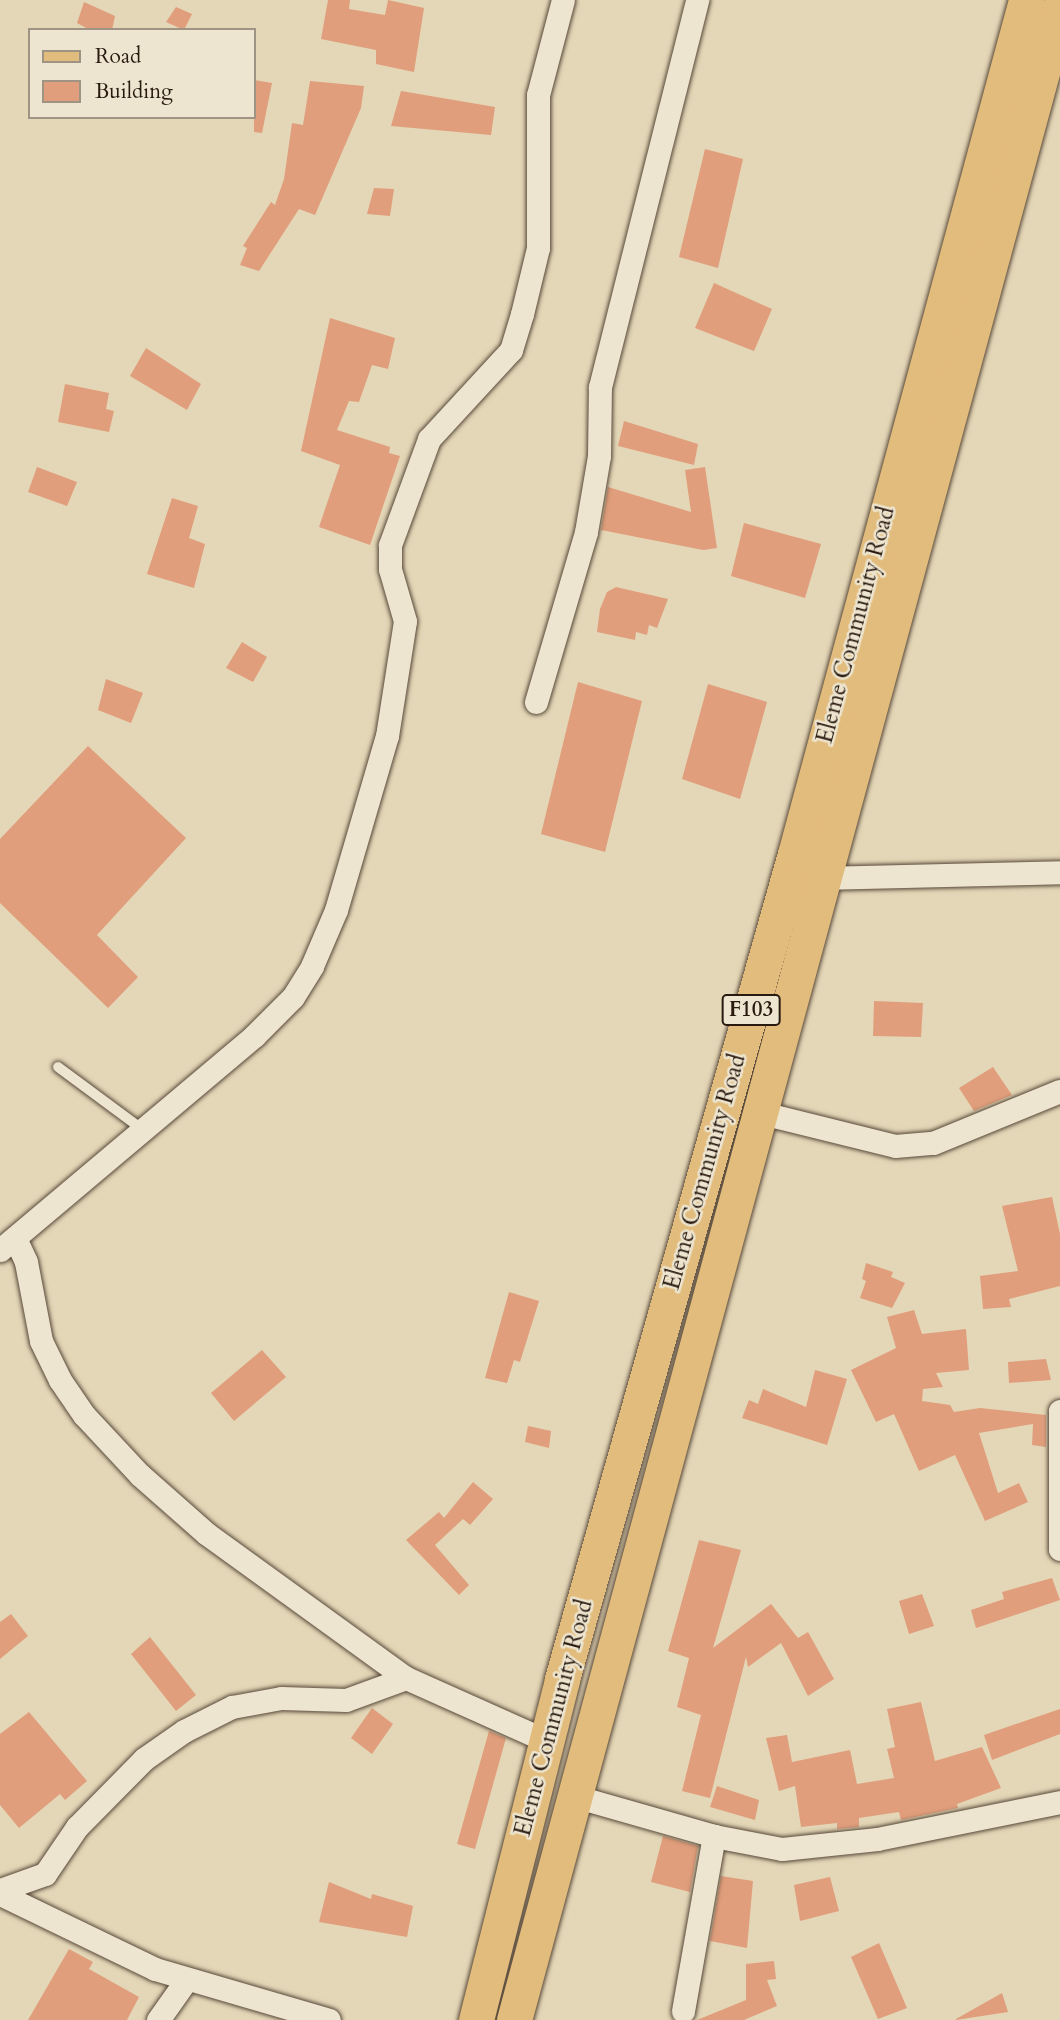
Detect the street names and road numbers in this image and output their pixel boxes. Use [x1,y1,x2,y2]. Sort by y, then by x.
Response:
street label: Eleme Community Road [811,504,901,746]
road number: F103 [721,992,781,1028]
street label: Eleme Community Road [658,1051,752,1293]
street label: Eleme Community Road [509,1597,599,1839]

